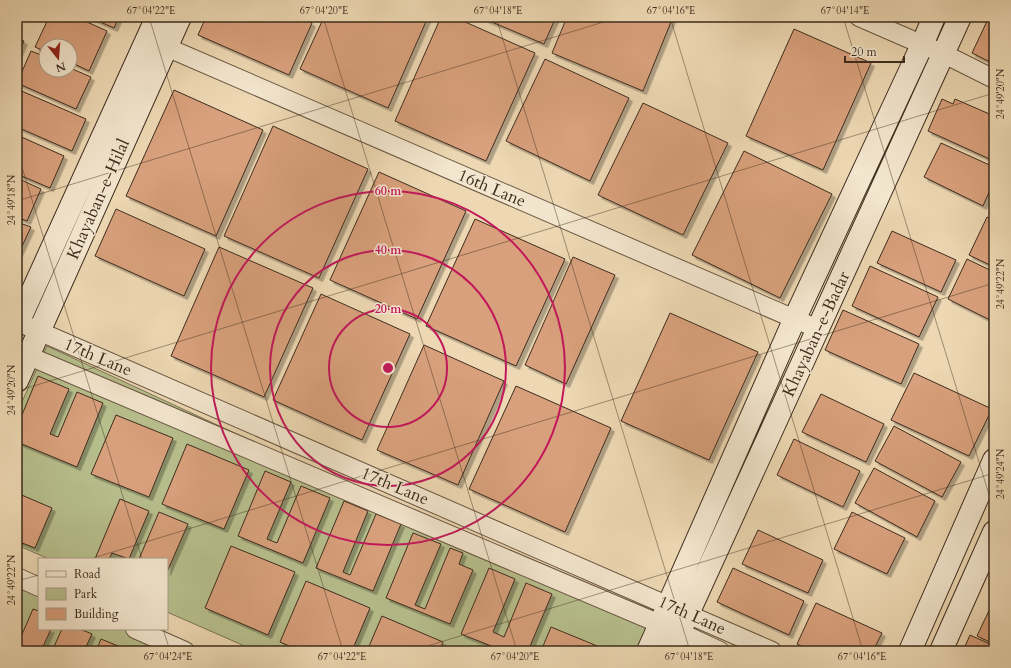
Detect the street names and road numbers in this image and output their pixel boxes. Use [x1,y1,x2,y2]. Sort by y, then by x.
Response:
street label: Khayaban-e-Hilal [61,134,135,263]
street label: 16th Lane [455,163,529,213]
street label: Khayaban-e-Badar [777,267,856,401]
street label: 17th Lane [61,332,135,382]
street label: 17th Lane [358,461,432,511]
street label: 17th Lane [655,590,729,640]

